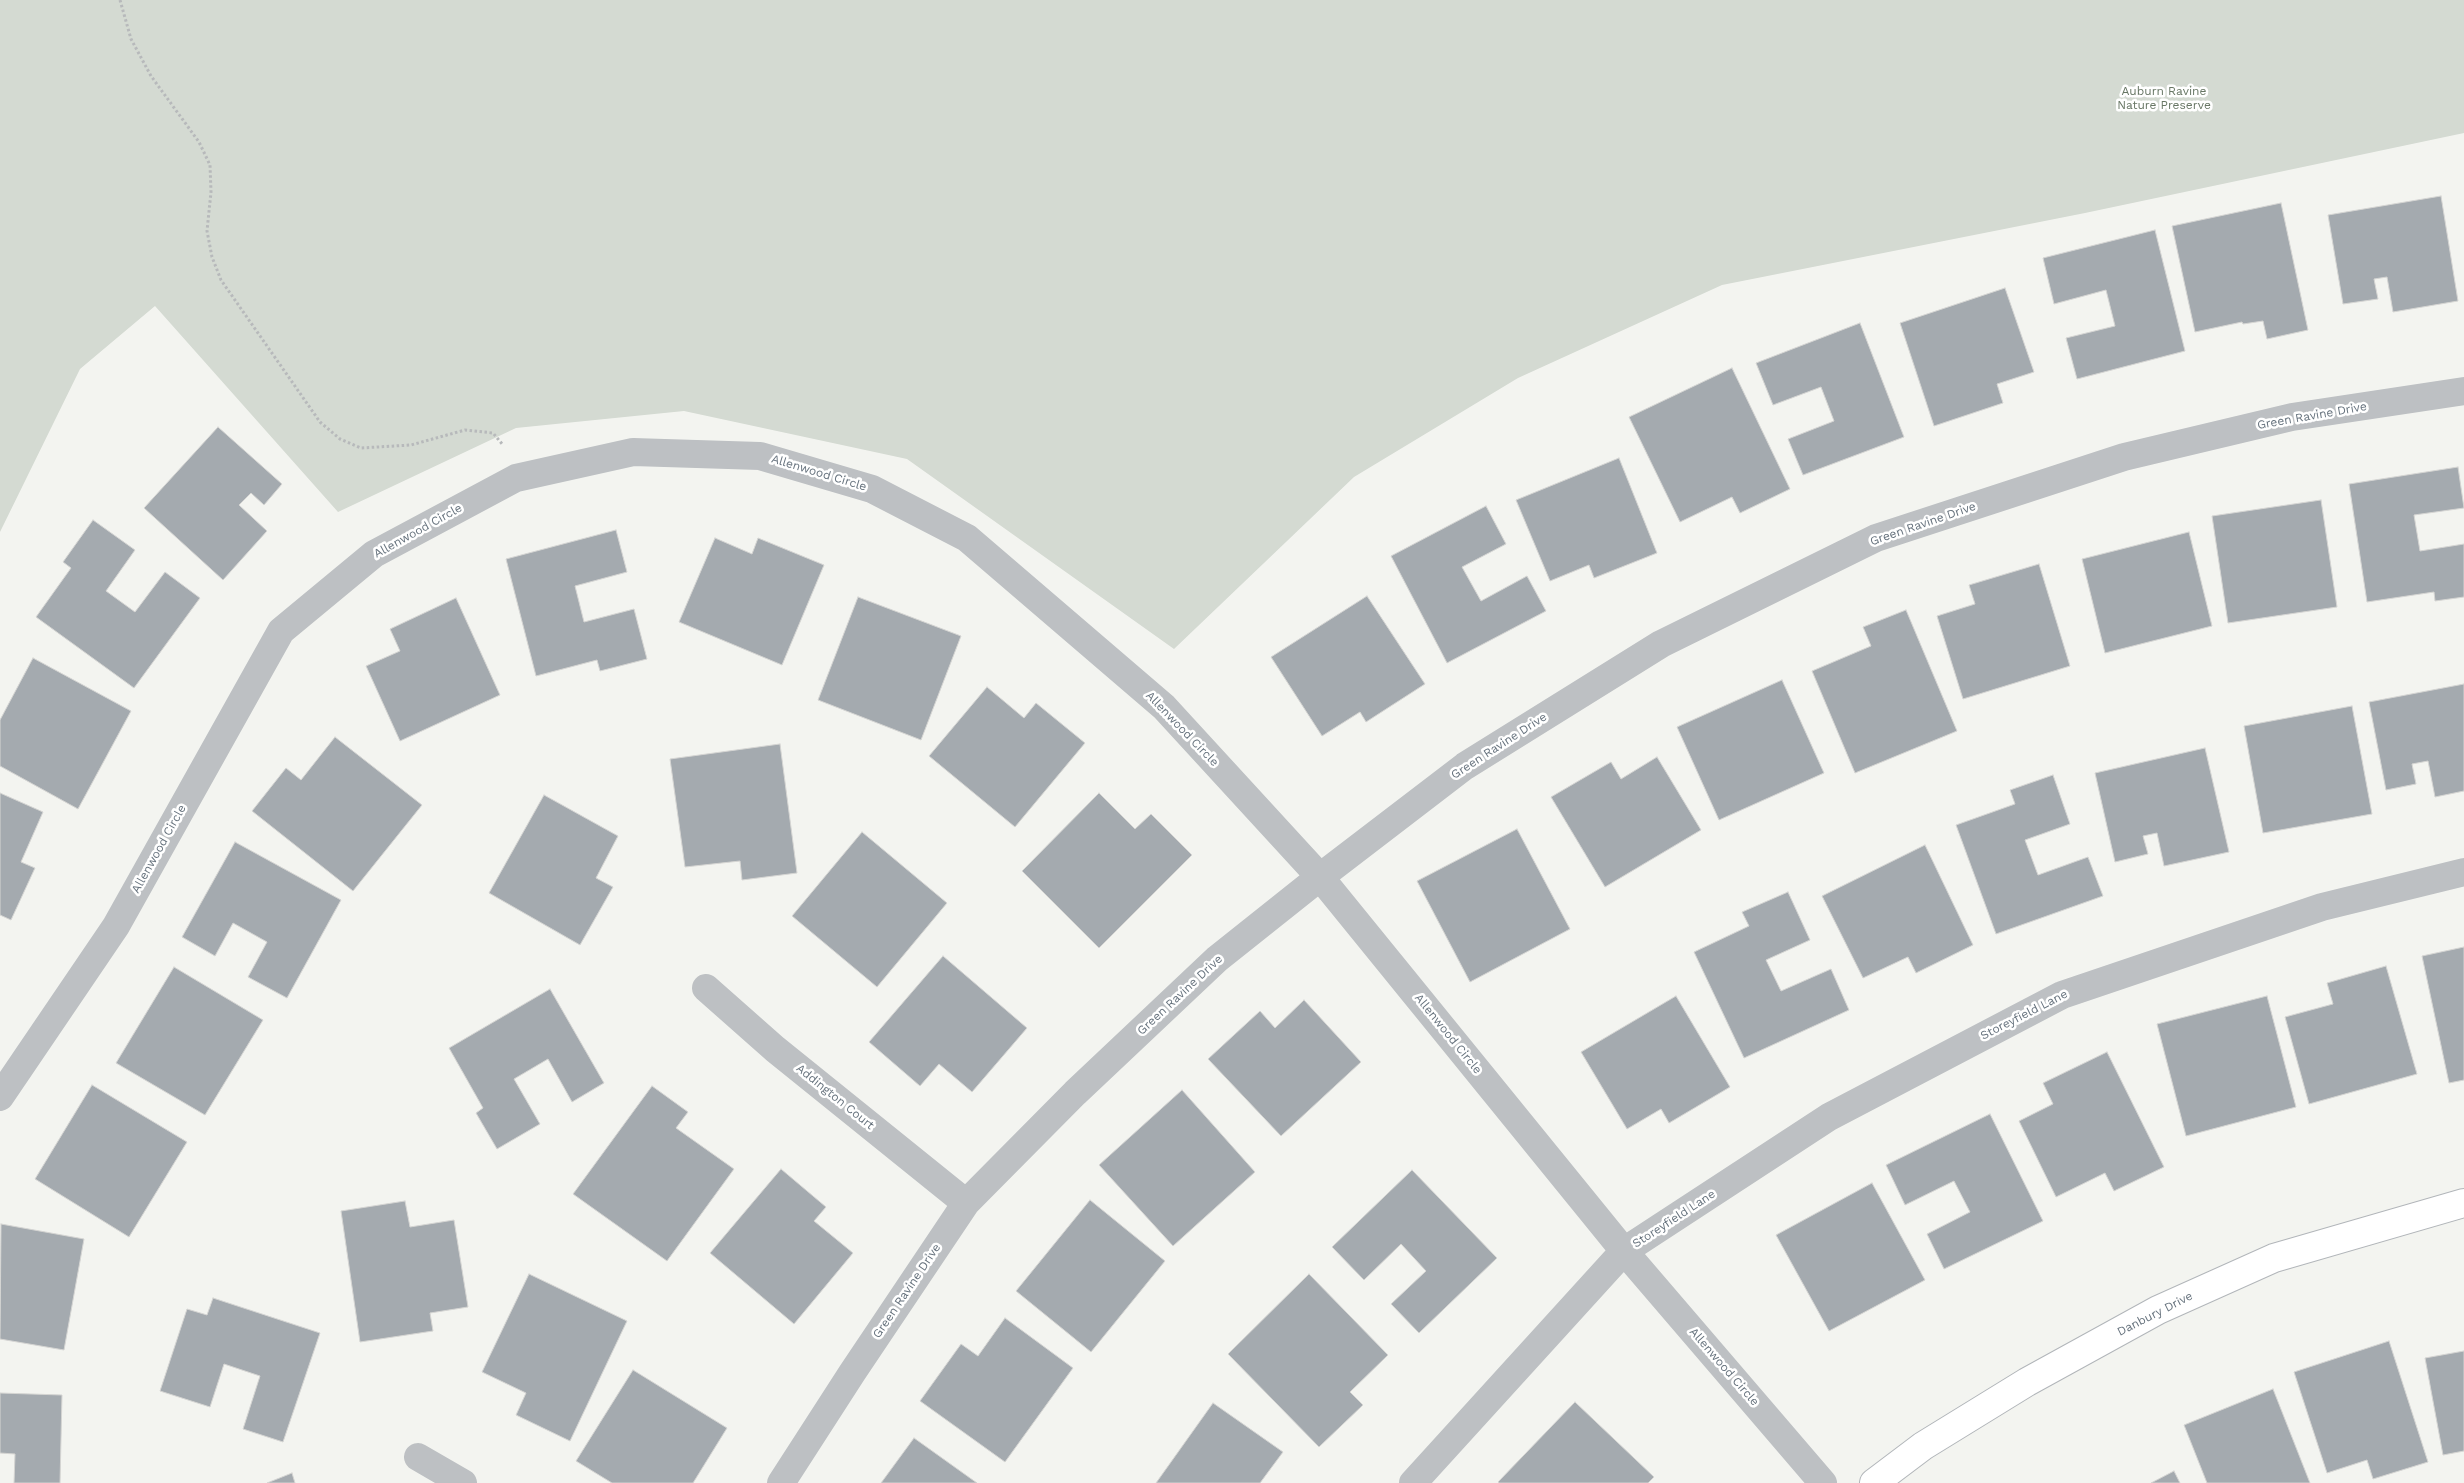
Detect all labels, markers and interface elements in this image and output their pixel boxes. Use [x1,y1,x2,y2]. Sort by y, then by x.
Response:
park label: Auburn Ravine Nature Preserve [2117,84,2211,112]
street label: Green Ravine Drive [2256,399,2368,433]
street label: Allenwood Circle [770,452,868,494]
street label: Green Ravine Drive [1868,499,1978,549]
street label: Allenwood Circle [371,501,465,561]
street label: Allenwood Circle [1142,688,1222,770]
street label: Green Ravine Drive [1449,710,1549,782]
street label: Allenwood Circle [129,802,189,896]
street label: Green Ravine Drive [1134,952,1226,1038]
street label: Storeyfield Lane [1978,987,2070,1043]
street label: Allenwood Circle [1411,991,1485,1077]
street label: Addington Court [793,1061,877,1133]
street label: Storeyfield Lane [1630,1187,1718,1251]
street label: Green Ravine Drive [870,1241,944,1341]
street label: Danbury Drive [2115,1289,2195,1339]
street label: Allenwood Circle [1686,1325,1762,1409]

